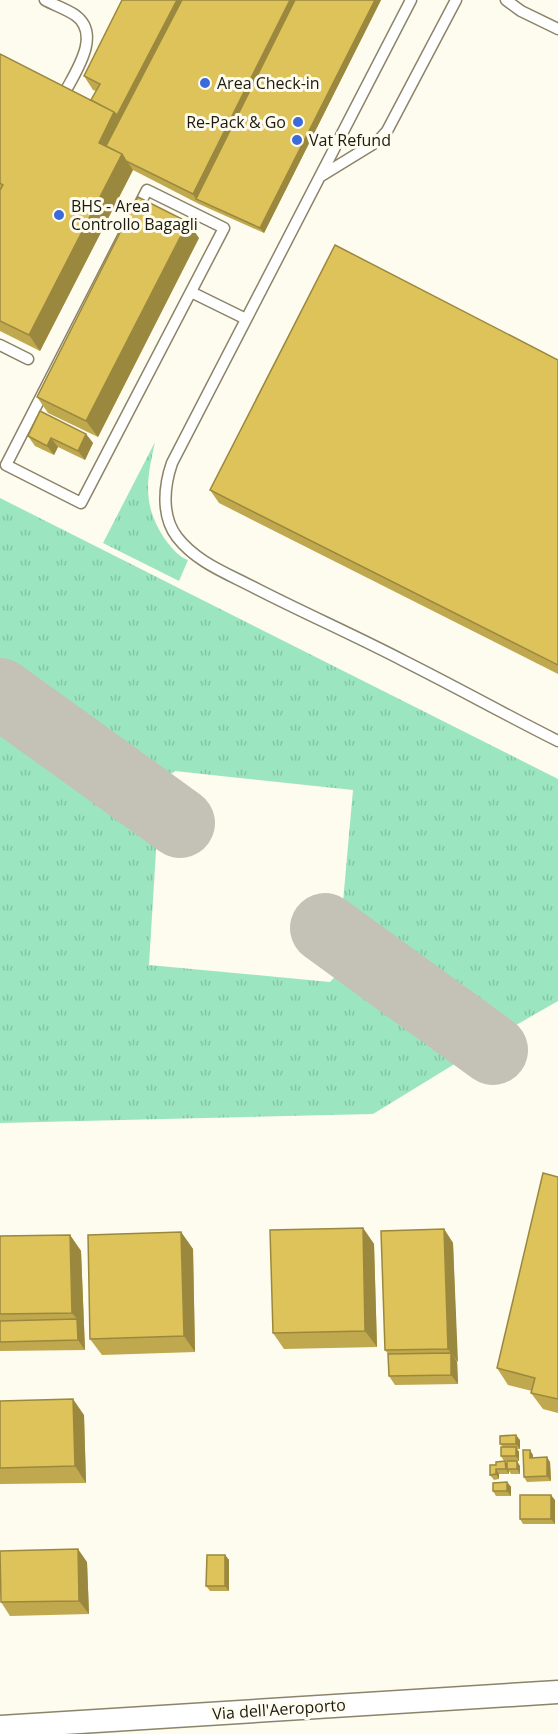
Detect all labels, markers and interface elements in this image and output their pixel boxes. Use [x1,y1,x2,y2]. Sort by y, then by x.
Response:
place label: Area Check-in [217,72,320,94]
marker: Area Check-in [198,76,212,90]
place label: Re-Pack & Go [186,111,286,133]
marker: Re-Pack & Go [291,115,305,129]
place label: Vat Refund [309,129,391,151]
marker: Vat Refund [290,133,304,147]
place label: BHS - Area Controllo Bagagli [71,195,198,235]
marker: BHS - Area Controllo Bagagli [52,208,66,222]
street label: Via dell'Aeroporto [212,1693,346,1725]

